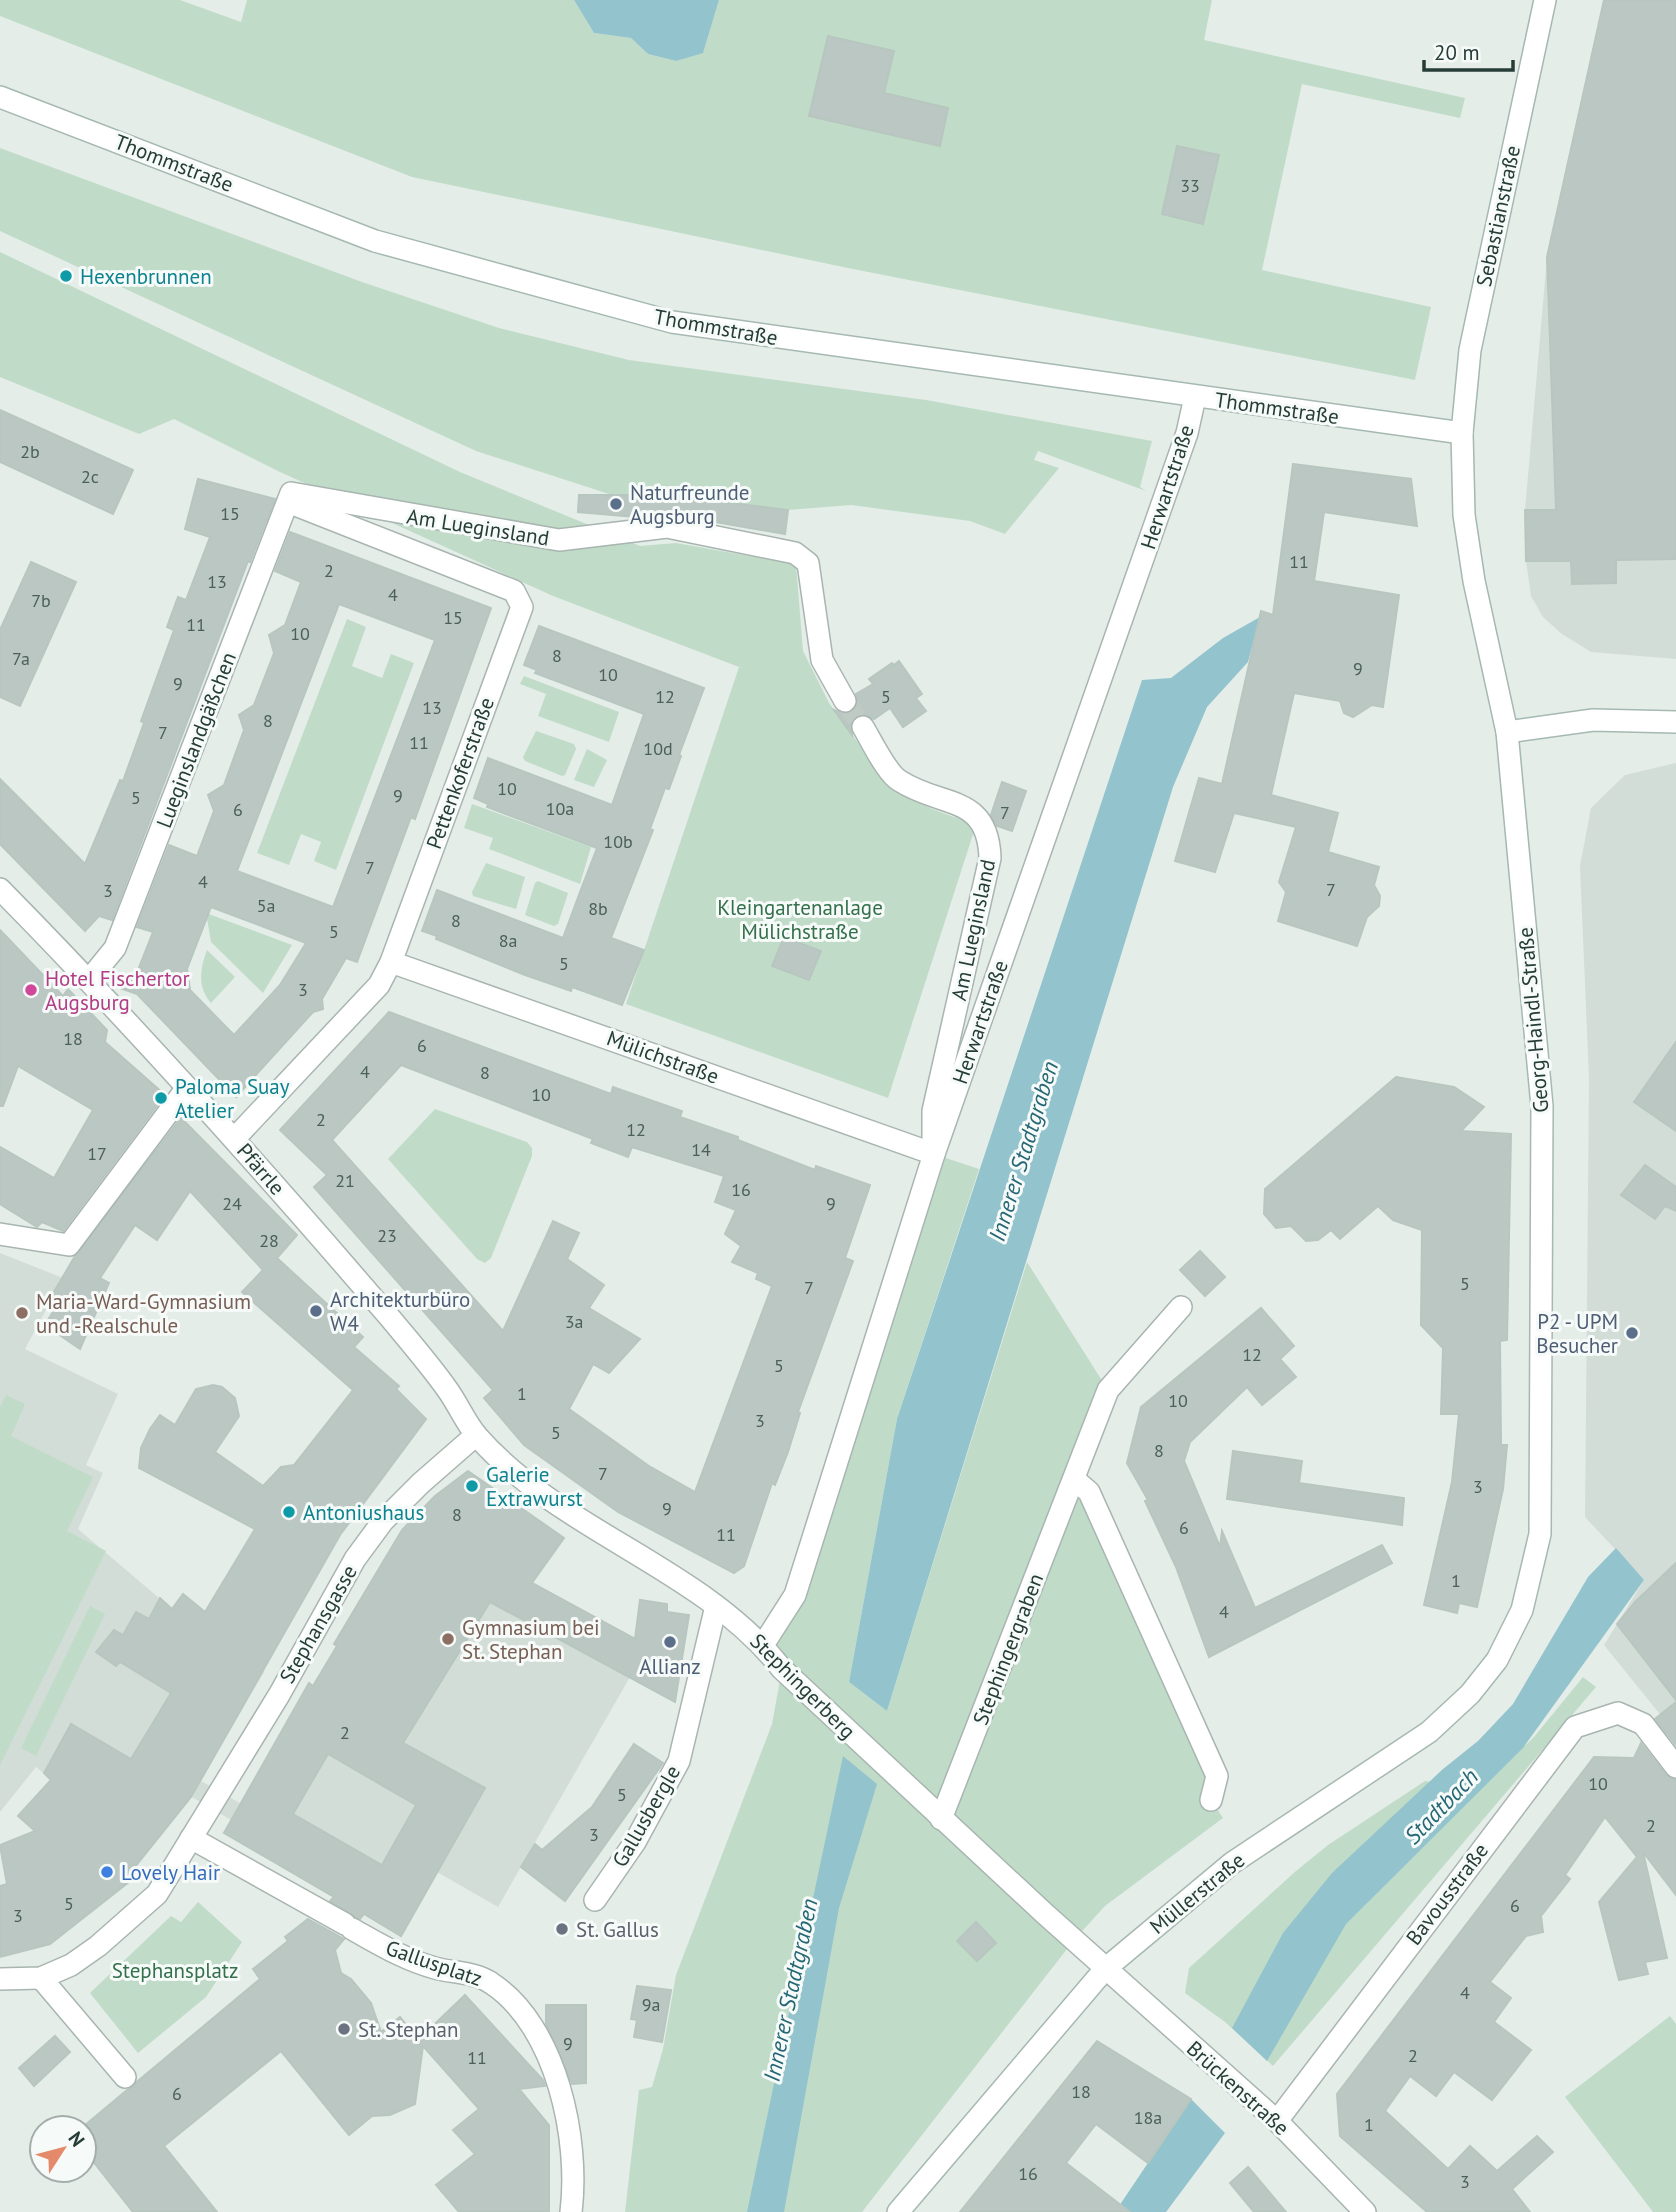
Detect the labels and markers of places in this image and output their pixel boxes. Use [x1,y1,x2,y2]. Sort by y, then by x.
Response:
place label: Hexenbrunnen [80,263,212,290]
marker: Hexenbrunnen [58,268,74,284]
place label: Naturfreunde Augsburg [630,479,749,530]
marker: Naturfreunde Augsburg [608,496,624,512]
place label: Hotel Fischertor Augsburg [45,965,190,1016]
marker: Hotel Fischertor Augsburg [23,982,39,998]
place label: Paloma Suay Atelier [175,1073,290,1124]
marker: Paloma Suay Atelier [153,1090,169,1106]
place label: Architekturbüro W4 [330,1286,470,1337]
place label: Maria-Ward-Gymnasium und -Realschule [36,1288,251,1339]
marker: Architekturbüro W4 [308,1303,324,1319]
marker: Maria-Ward-Gymnasium und -Realschule [14,1305,30,1321]
place label: P2 - UPM Besucher [1536,1308,1618,1359]
marker: P2 - UPM Besucher [1624,1325,1640,1341]
place label: Galerie Extrawurst [486,1461,583,1512]
marker: Galerie Extrawurst [464,1478,480,1494]
place label: Antoniushaus [303,1499,424,1526]
marker: Antoniushaus [281,1504,297,1520]
place label: Gymnasium bei St. Stephan [462,1614,600,1665]
marker: Gymnasium bei St. Stephan [440,1631,456,1647]
marker: Allianz [662,1634,678,1650]
place label: Allianz [639,1653,701,1680]
place label: Lovely Hair [121,1859,220,1886]
marker: Lovely Hair [99,1864,115,1880]
place label: St. Gallus [576,1916,659,1943]
marker: St. Gallus [554,1921,570,1937]
place label: St. Stephan [358,2016,459,2043]
marker: St. Stephan [336,2021,352,2037]

